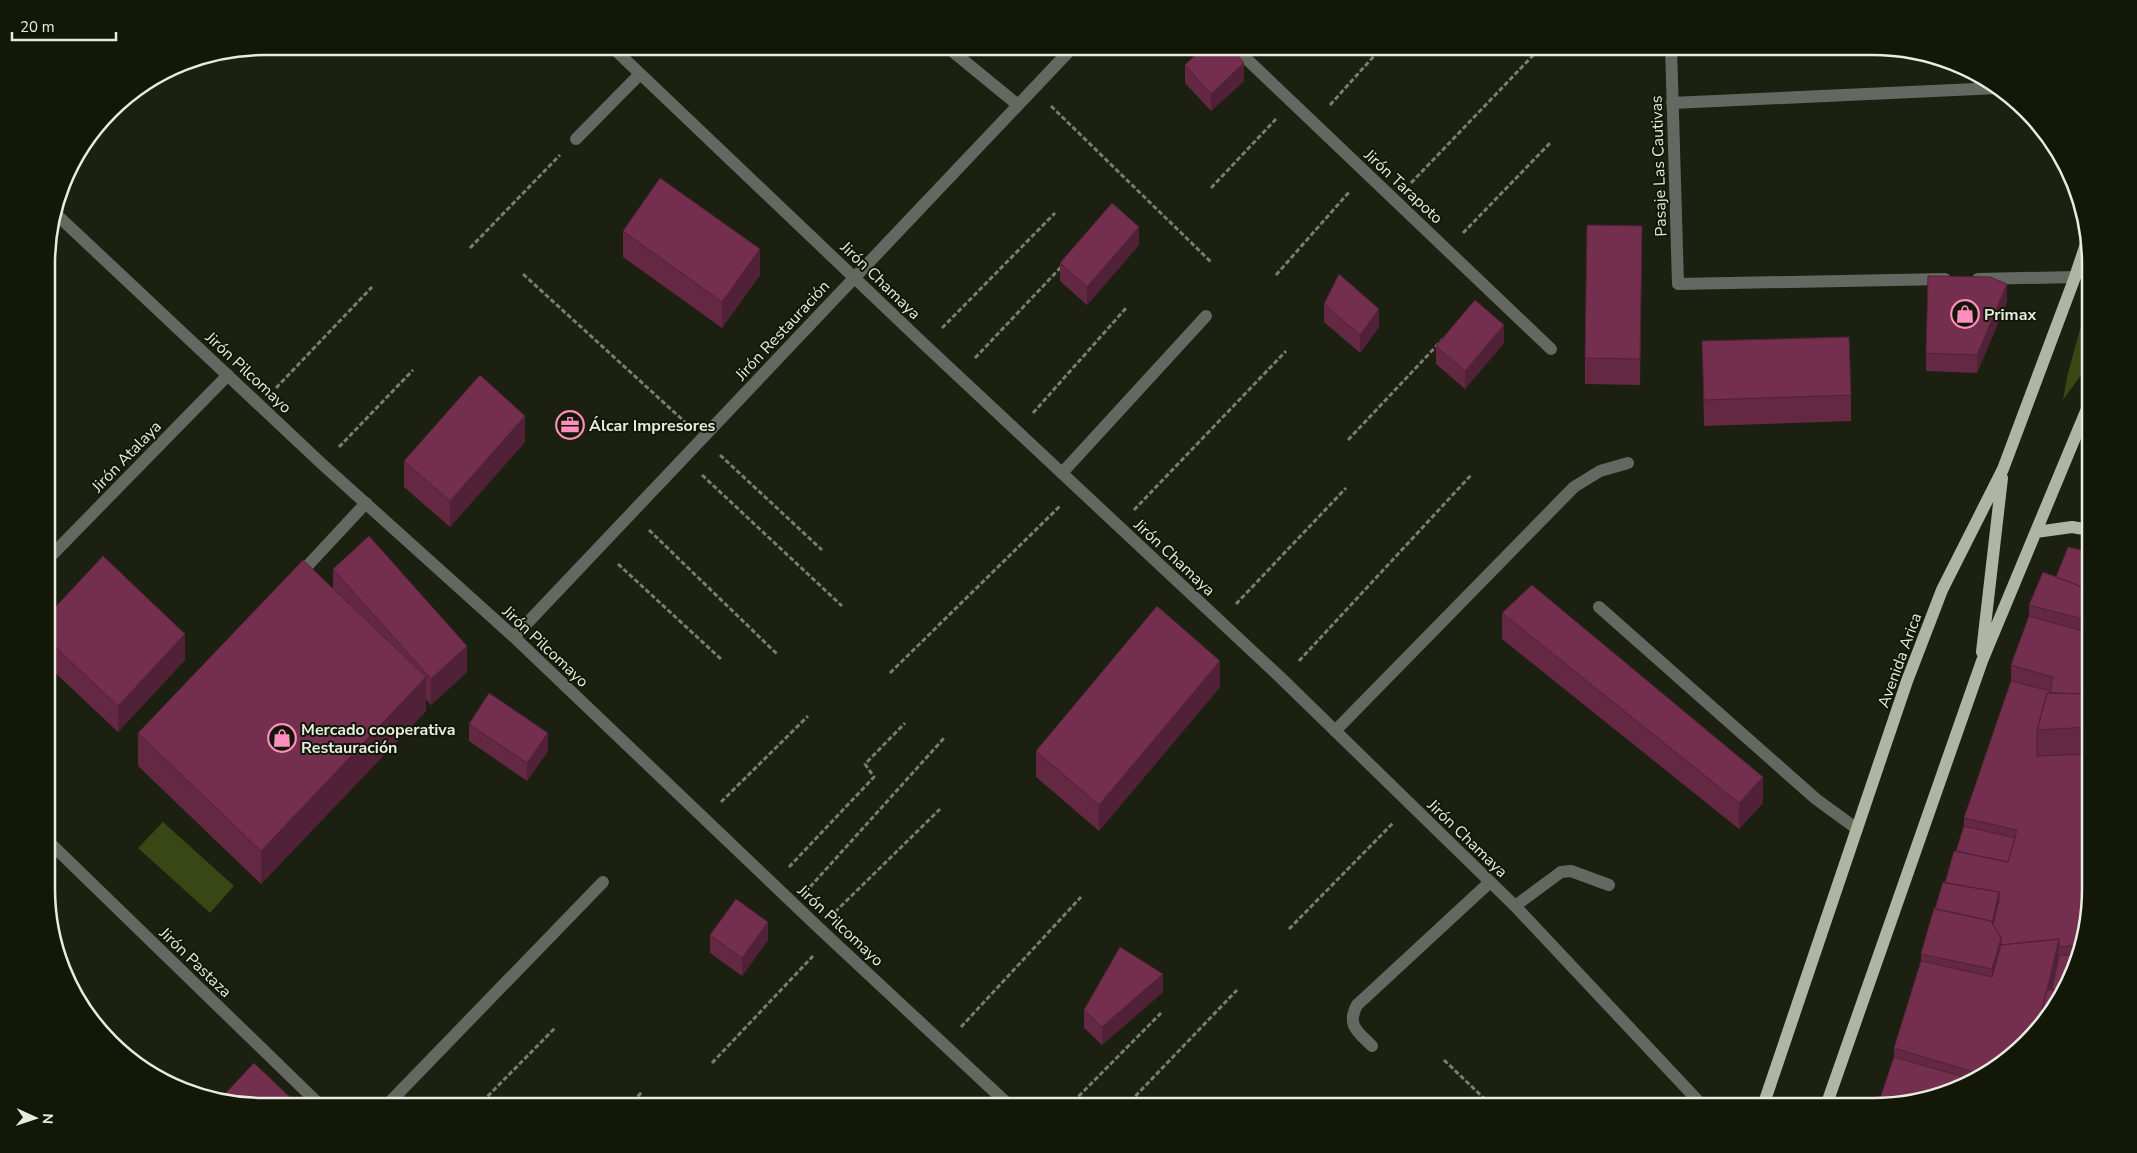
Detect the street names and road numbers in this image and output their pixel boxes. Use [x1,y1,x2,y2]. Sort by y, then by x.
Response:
street label: Pasaje Las Cautivas [1646,95,1672,237]
street label: Jirón Tarapoto [1358,144,1448,229]
street label: Jirón Chamaya [835,236,925,325]
street label: Jirón Restauración [730,276,835,386]
street label: Jirón Pilcomayo [200,326,296,418]
street label: Jirón Atalaya [86,416,167,498]
street label: Jirón Chamaya [1128,514,1220,601]
street label: Jirón Pilcomayo [497,600,593,692]
street label: Avenida Arica [1873,610,1927,711]
street label: Jirón Chamaya [1422,794,1512,883]
street label: Jirón Pilcomayo [792,879,888,971]
street label: Jirón Pastaza [154,922,236,1003]

